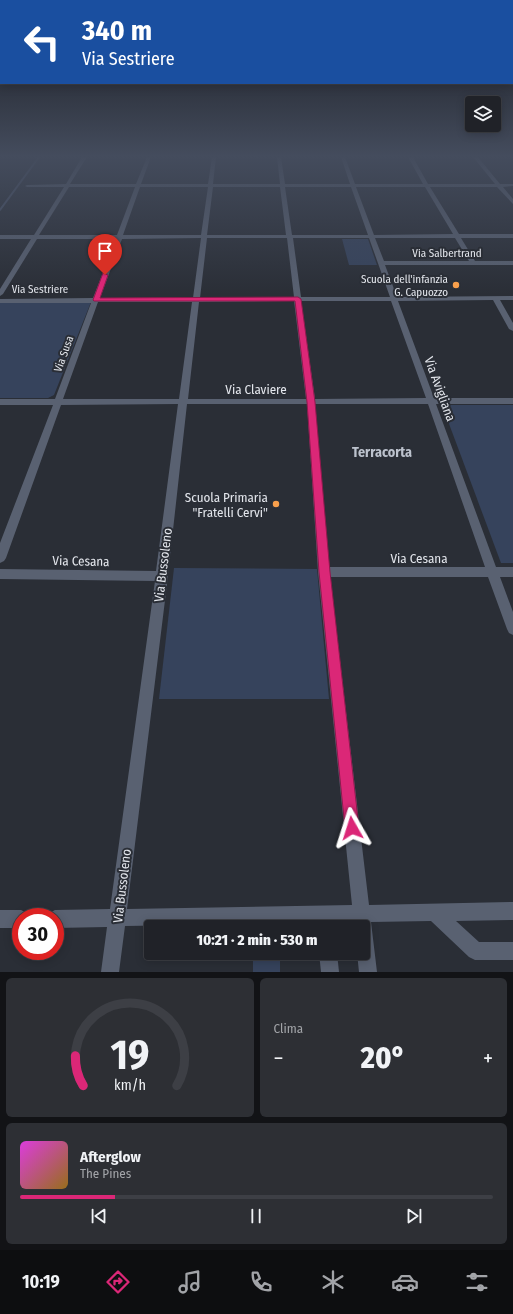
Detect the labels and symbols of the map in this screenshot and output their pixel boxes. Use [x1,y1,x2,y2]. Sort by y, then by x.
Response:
pin [88,234,122,275]
street label: Via Salbertrand [412,247,482,260]
place label: Scuola dell'infanzia G. Capuozzo [361,273,448,299]
marker: Scuola dell'infanzia G. Capuozzo [451,280,461,290]
street label: Via Sestriere [12,283,68,296]
street label: Via Susa [51,334,77,374]
street label: Via Avigliana [421,355,459,423]
street label: Via Claviere [225,382,287,397]
district label: Terracorta [352,444,412,461]
place label: Scuola Primaria "Fratelli Cervi" [185,490,268,520]
marker: Scuola Primaria "Fratelli Cervi" [271,499,281,509]
street label: Via Bussoleno [151,527,175,603]
street label: Via Cesana [390,551,448,566]
street label: Via Cesana [52,553,110,569]
position arrow [331,807,373,849]
street label: Via Bussoleno [110,848,134,924]
speed limit sign: 30 [12,908,64,960]

